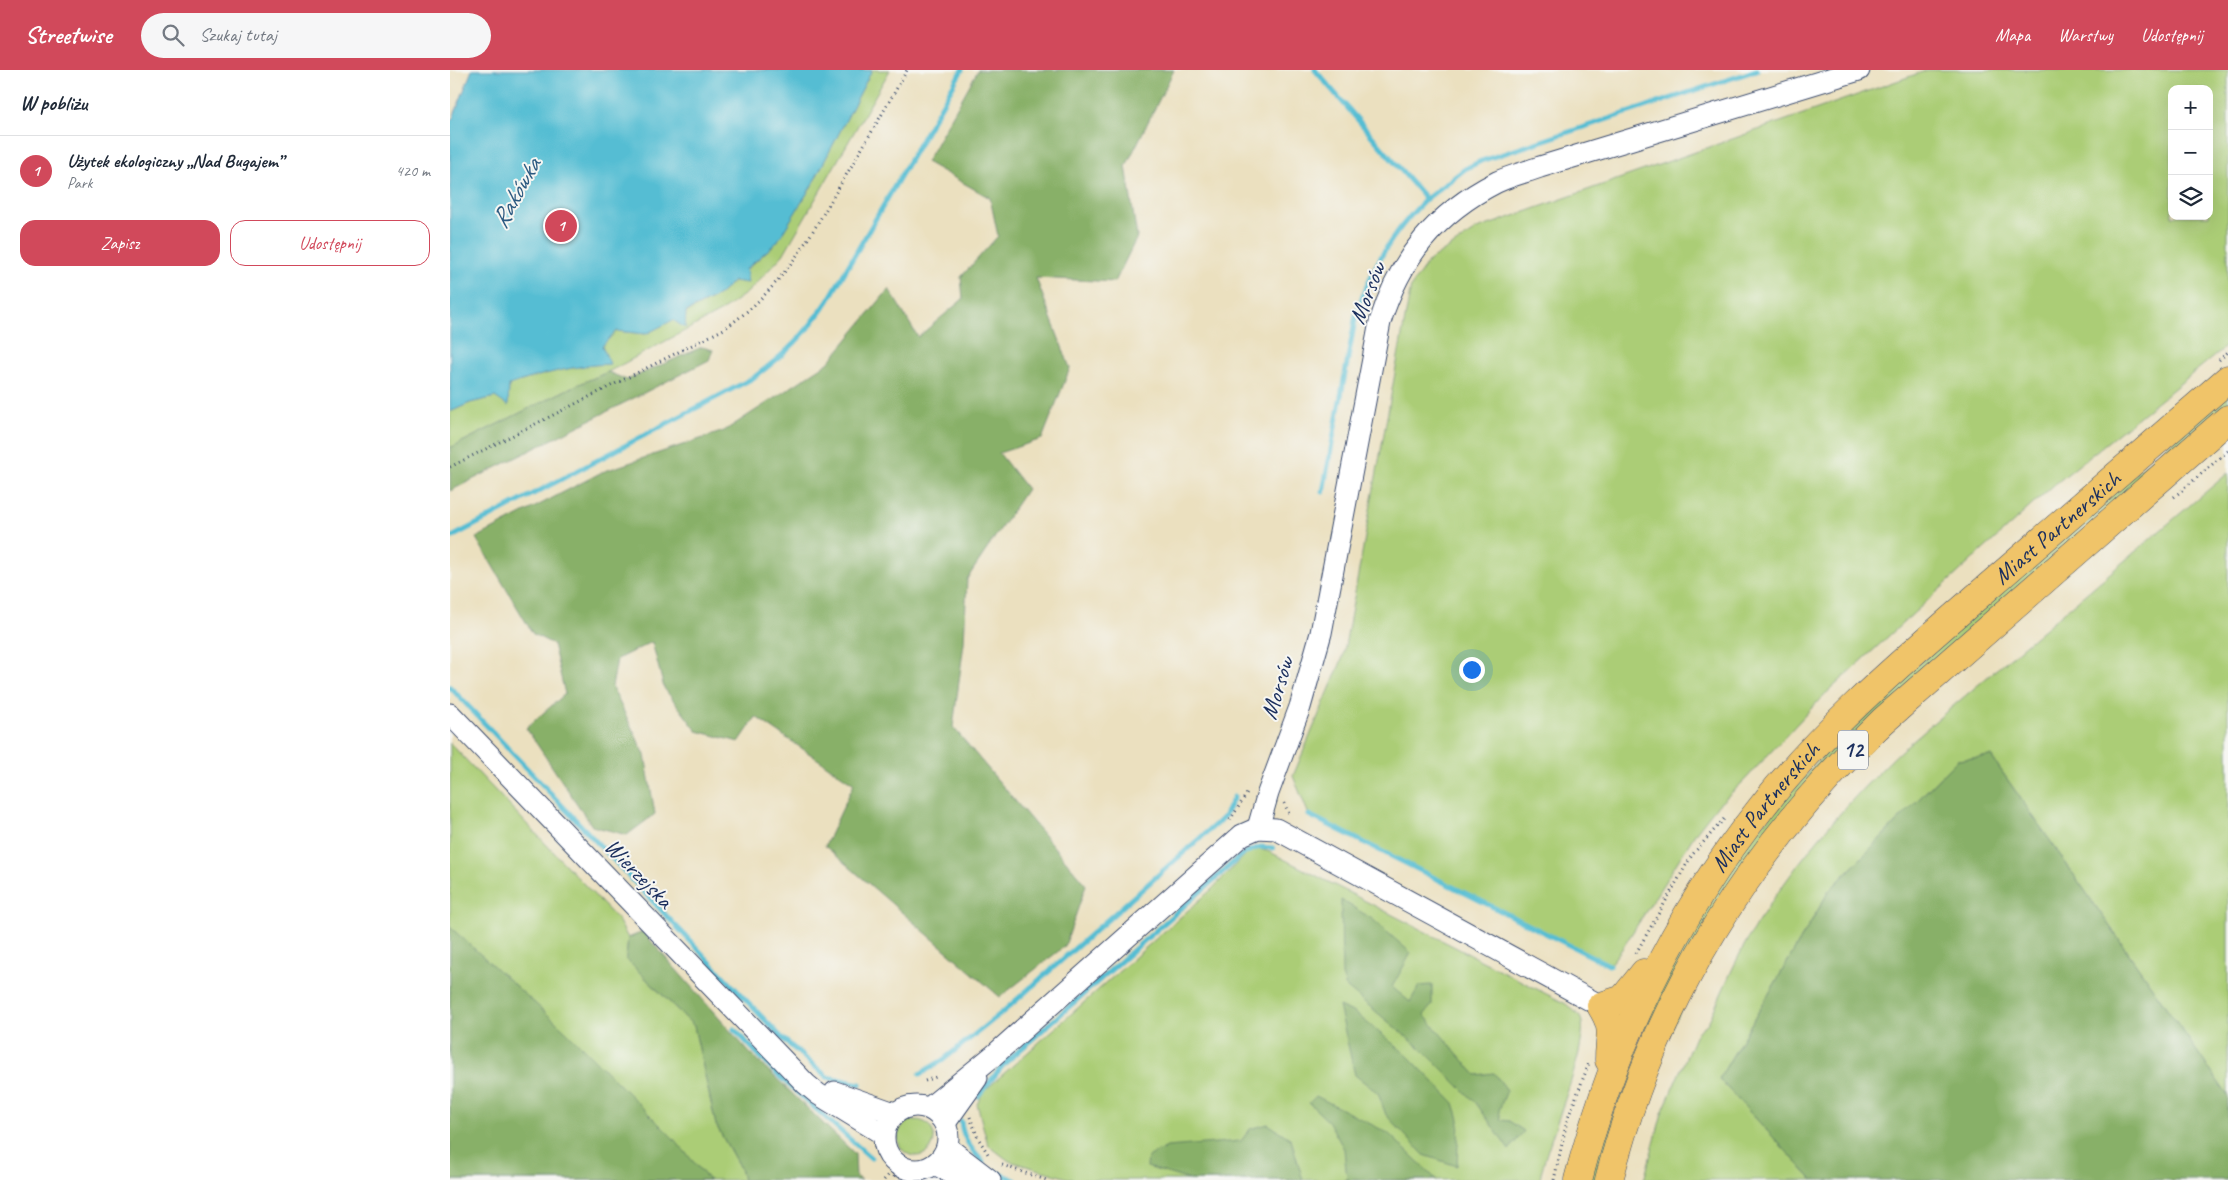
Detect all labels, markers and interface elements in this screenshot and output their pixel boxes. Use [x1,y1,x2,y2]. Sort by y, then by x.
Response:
search box [141,13,491,58]
text: Streetwise [25,20,111,50]
icon: search [159,21,187,49]
text: Szukaj tutaj [199,23,277,47]
text: Mapa [1995,24,2030,46]
text: Warstwy [2058,24,2113,46]
text: Udostępnij [2141,24,2203,46]
map controls [2168,85,2213,220]
button: + [2168,85,2213,130]
text: W pobliżu [20,90,87,116]
button: − [2168,130,2213,175]
text: Użytek ekologiczny „Nad Bugajem” [67,149,283,173]
water label: Rakówka [484,151,549,234]
text: 1 [32,161,40,181]
text: 420 m [396,161,430,181]
text: Park [67,173,92,193]
button: layers [2168,175,2213,220]
pin: 1 [545,207,577,245]
button: Zapisz [20,220,220,266]
button: Udostępnij [230,220,430,266]
street label: Morsów [1342,257,1393,328]
street label: Miast Partnerskich [1987,463,2128,591]
street label: Morsów [1253,652,1301,723]
your location [1459,657,1485,683]
road number: 12 [1838,730,1868,770]
street label: Miast Partnerskich [1704,734,1828,878]
street label: Wierzejska [598,831,681,916]

